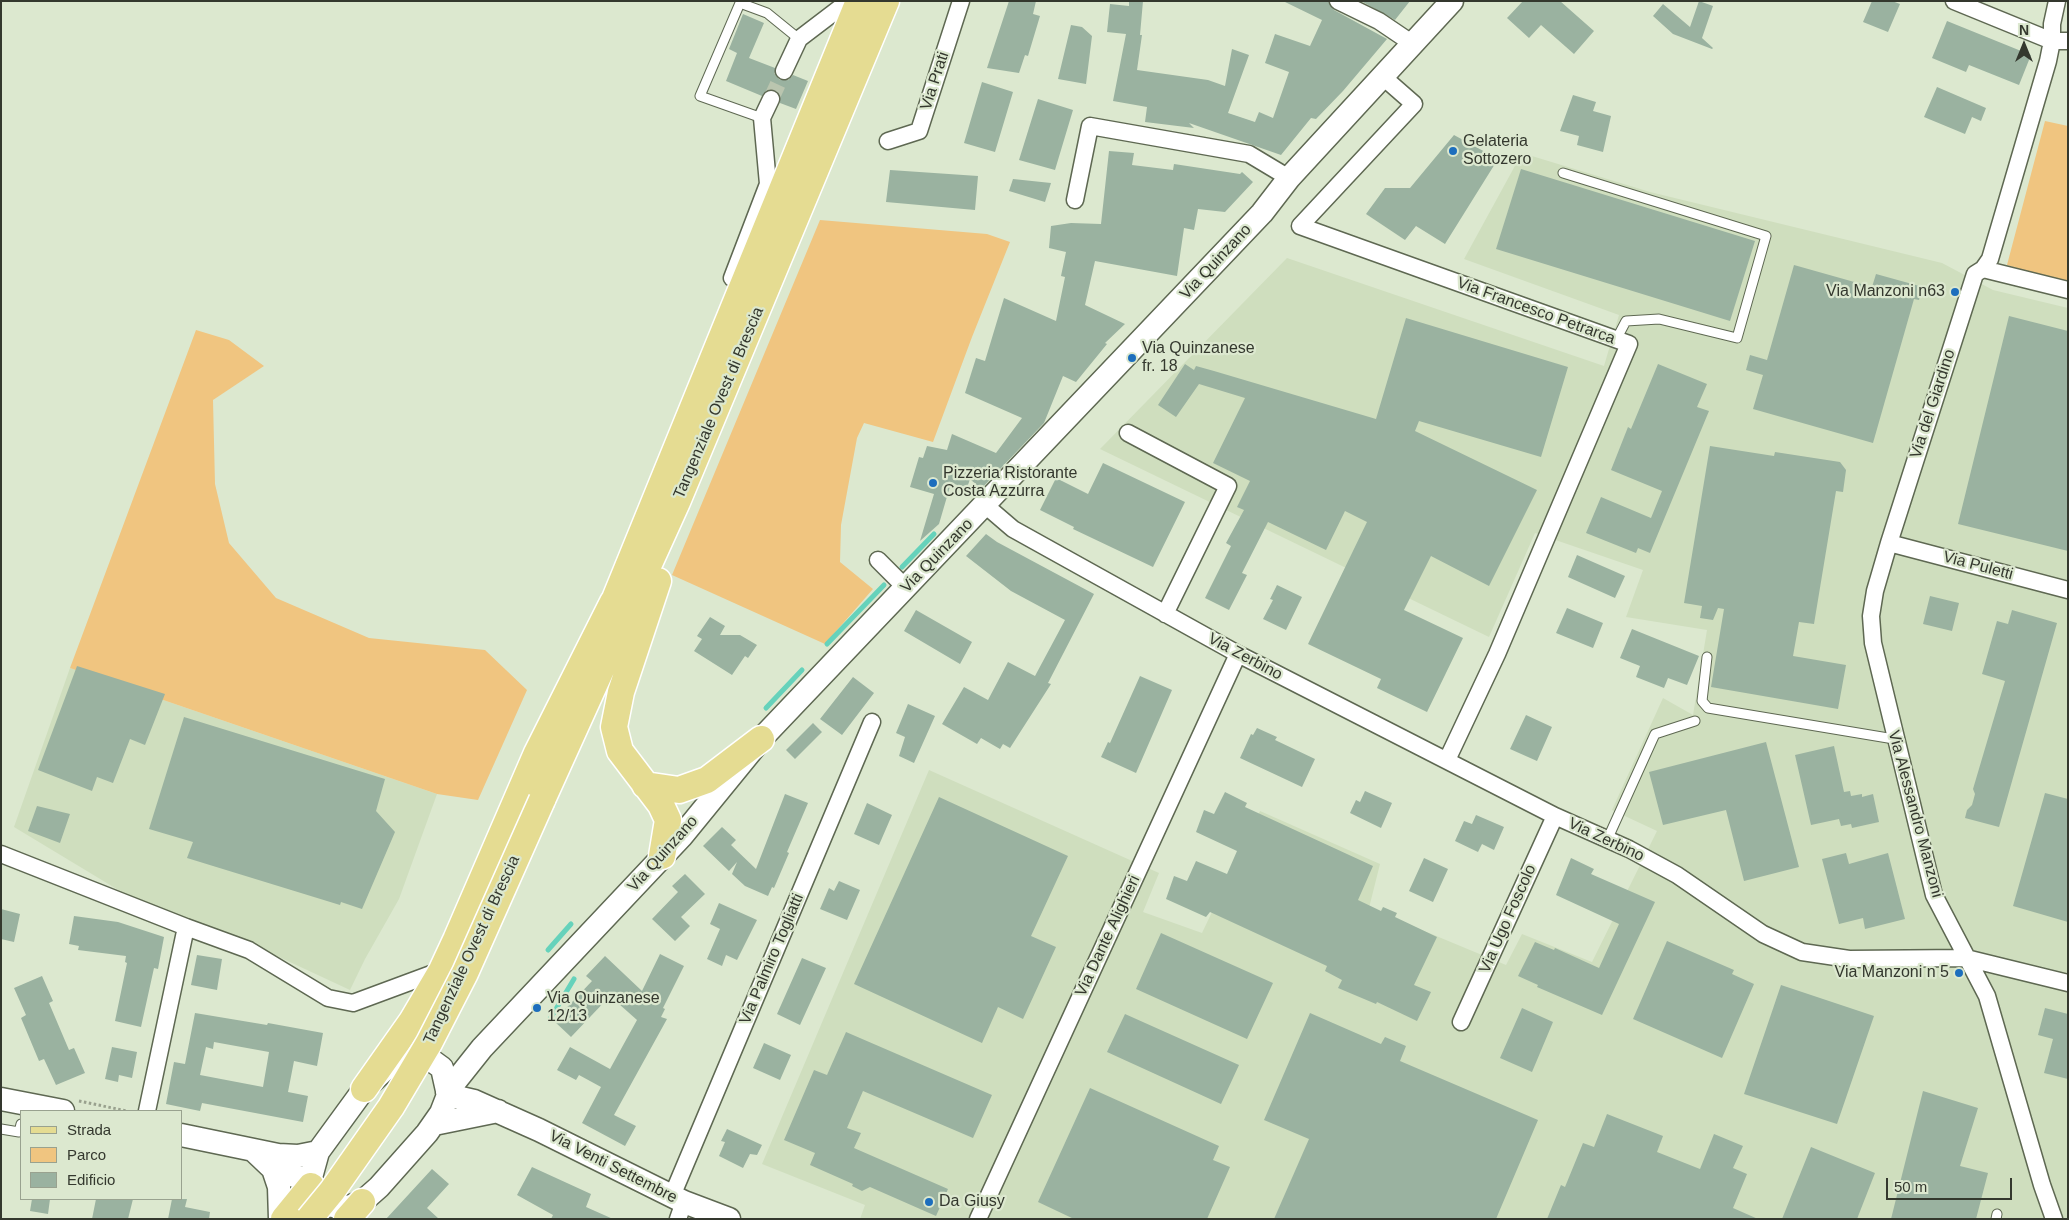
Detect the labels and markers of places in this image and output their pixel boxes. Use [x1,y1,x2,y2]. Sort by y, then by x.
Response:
place label: Gelateria Sottozero [1463,132,1531,170]
marker: Gelateria Sottozero [1447,145,1459,157]
place label: Via Manzoni n63 [1826,282,1945,302]
marker: Via Manzoni n63 [1949,286,1961,298]
place label: Via Quinzanese fr. 18 [1142,339,1255,377]
marker: Via Quinzanese fr. 18 [1126,352,1138,364]
place label: Pizzeria Ristorante Costa Azzurra [943,464,1077,502]
marker: Pizzeria Ristorante Costa Azzurra [927,477,939,489]
place label: Via Manzoni n 5 [1835,963,1949,983]
marker: Via Manzoni n 5 [1953,967,1965,979]
place label: Via Quinzanese 12/13 [547,989,660,1027]
marker: Via Quinzanese 12/13 [531,1002,543,1014]
place label: Da Giusy [939,1192,1005,1212]
marker: Da Giusy [923,1196,935,1208]

